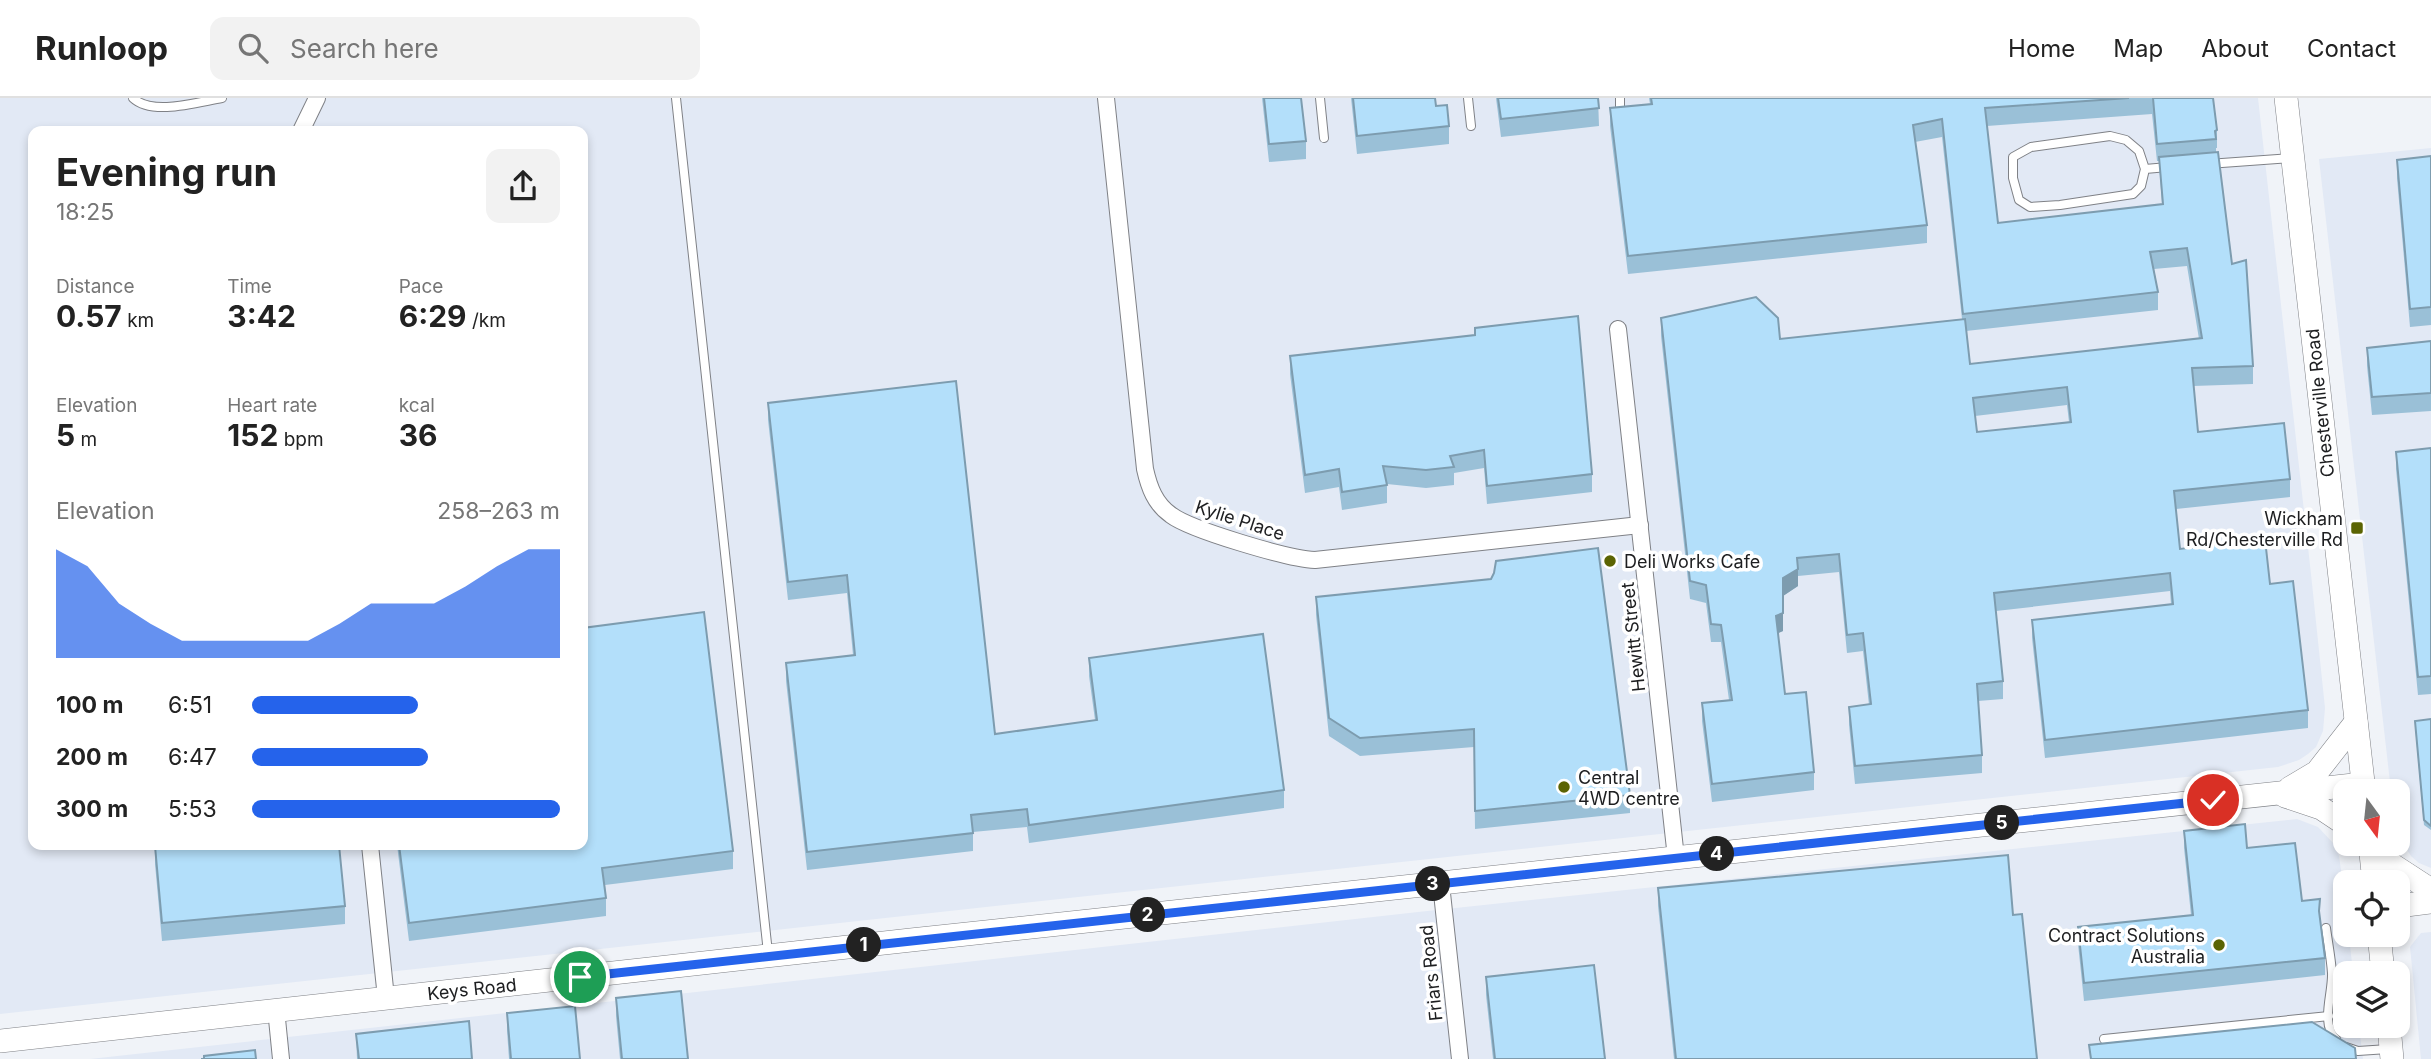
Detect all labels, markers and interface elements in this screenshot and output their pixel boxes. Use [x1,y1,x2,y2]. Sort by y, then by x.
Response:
search box [210,17,700,80]
text: Runloop [35,28,168,68]
icon: search [234,29,272,67]
text: Search here [290,33,439,64]
text: Home [2008,34,2075,63]
text: Map [2113,34,2163,63]
text: About [2201,34,2269,63]
text: Contact [2307,34,2396,63]
text: Evening run [56,149,277,195]
button: share [486,149,560,223]
text: 18:25 [56,198,114,226]
text: Distance [56,275,134,298]
text: Time [227,275,272,298]
text: Pace [399,275,443,298]
text: 0.57 [56,298,122,334]
text: 3:42 [227,298,296,334]
text: 6:29 [399,298,467,334]
text: km [122,309,154,332]
text: /km [467,309,506,332]
street label: Chesterville Road [2302,328,2338,478]
text: Elevation [56,394,137,417]
text: Heart rate [227,394,317,417]
text: kcal [399,394,435,417]
text: 5 [56,417,75,453]
text: 152 [227,417,278,453]
text: 36 [399,417,438,453]
text: m [75,428,97,451]
text: bpm [278,428,324,451]
street label: Kylie Place [1193,496,1287,544]
text: Elevation [56,497,155,525]
text: 258–263 m [437,497,560,525]
place label: Wickham Rd/Chesterville Rd [2186,508,2343,550]
marker: Wickham Rd/Chesterville Rd [2349,520,2365,536]
place label: Deli Works Cafe [1624,551,1760,572]
marker: Deli Works Cafe [1602,553,1618,569]
street label: Hewitt Street [1617,581,1649,693]
text: 100 m [56,691,123,719]
text: 6:51 [168,691,212,719]
text: 200 m [56,743,128,771]
text: 6:47 [168,743,217,771]
place label: Central 4WD centre [1578,767,1680,809]
pin [2183,770,2243,830]
marker: Central 4WD centre [1556,779,1572,795]
north arrow [2333,779,2410,856]
map controls [2333,779,2410,1038]
icon: check [2194,781,2232,819]
text: 300 m [56,795,128,823]
text: 5:53 [168,795,217,823]
pin: 5 [1984,806,2020,840]
text: 5 [1995,811,2008,834]
pin: 4 [1700,836,1734,872]
text: 4 [1710,842,1723,865]
pin: 3 [1416,866,1450,902]
button: locate [2333,870,2410,947]
text: 3 [1426,872,1439,895]
pin: 2 [1130,898,1166,932]
text: 2 [1142,903,1153,926]
street label: Friars Road [1416,924,1446,1022]
place label: Contract Solutions Australia [2048,925,2205,967]
pin: 1 [846,928,882,962]
text: 1 [859,933,868,956]
marker: Contract Solutions Australia [2211,937,2227,953]
pin [550,947,610,1007]
icon: arrive [561,958,599,996]
button: layers [2333,961,2410,1038]
street label: Keys Road [426,974,518,1004]

